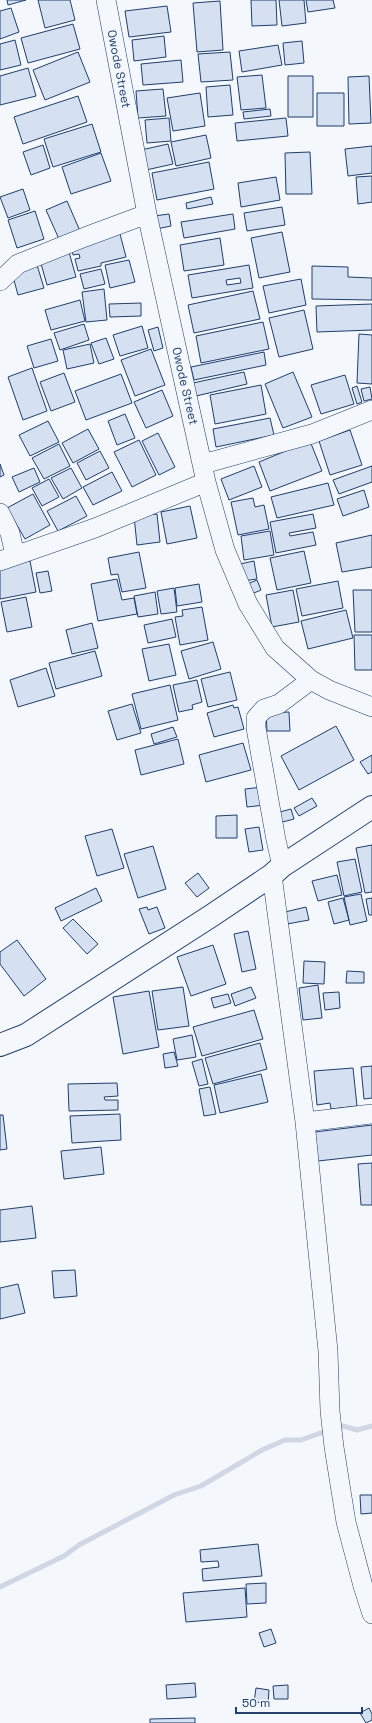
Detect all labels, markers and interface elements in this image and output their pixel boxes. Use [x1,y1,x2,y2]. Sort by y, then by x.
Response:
street label: Owode Street [104,28,134,110]
street label: Owode Street [168,345,202,427]
scale bar [236,1689,362,1715]
text: 50 m [242,1695,270,1711]

